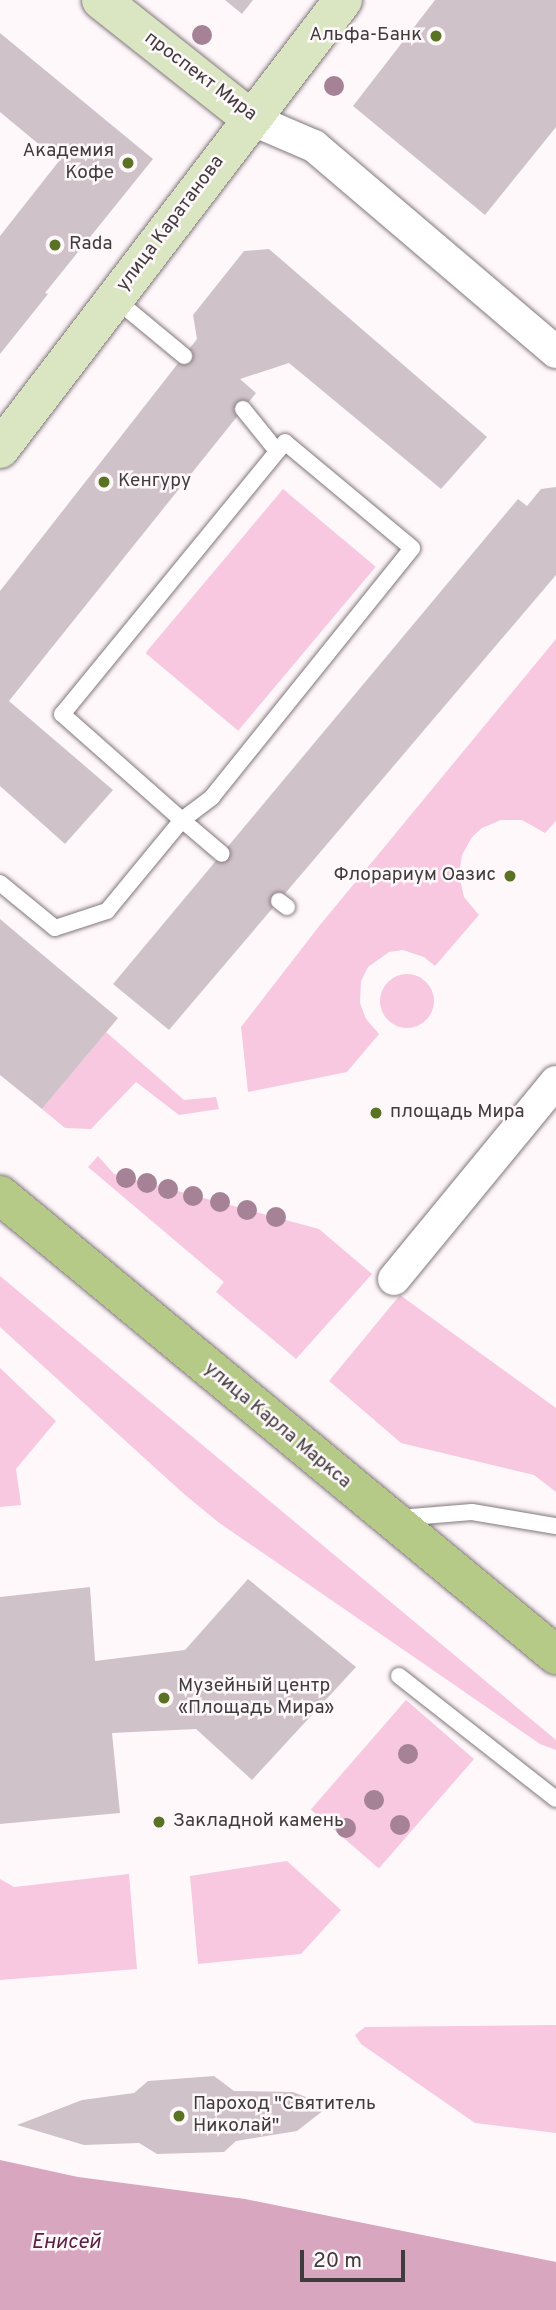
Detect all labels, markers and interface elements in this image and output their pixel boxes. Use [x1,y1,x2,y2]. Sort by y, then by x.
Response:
place label: Альфа-Банк [309,25,422,47]
street label: проспект Мира [139,27,261,127]
marker: Альфа-Банк [428,28,444,44]
place label: Академия Кофе [22,141,114,185]
street label: улица Каратанова [112,152,230,296]
marker: Академия Кофе [120,155,136,171]
place label: Rada [69,234,112,256]
marker: Rada [47,237,63,253]
place label: Кенгуру [118,471,191,493]
marker: Кенгуру [96,474,112,490]
place label: Флорариум Оазис [334,865,496,887]
marker: Флорариум Оазис [502,868,518,884]
place label: площадь Мира [390,1102,525,1124]
marker: площадь Мира [368,1105,384,1121]
street label: улица Карла Маркса [199,1358,355,1494]
place label: Музейный центр «Площадь Мира» [178,1676,334,1720]
marker: Музейный центр «Площадь Мира» [156,1690,172,1706]
place label: Закладной камень [173,1811,344,1833]
marker: Закладной камень [151,1814,167,1830]
place label: Пароход "Святитель Николай" [193,2094,376,2138]
marker: Пароход "Святитель Николай" [171,2108,187,2124]
water label: Енисей [31,2230,101,2256]
scale bar [304,2236,409,2280]
text: 20 m [313,2248,362,2275]

